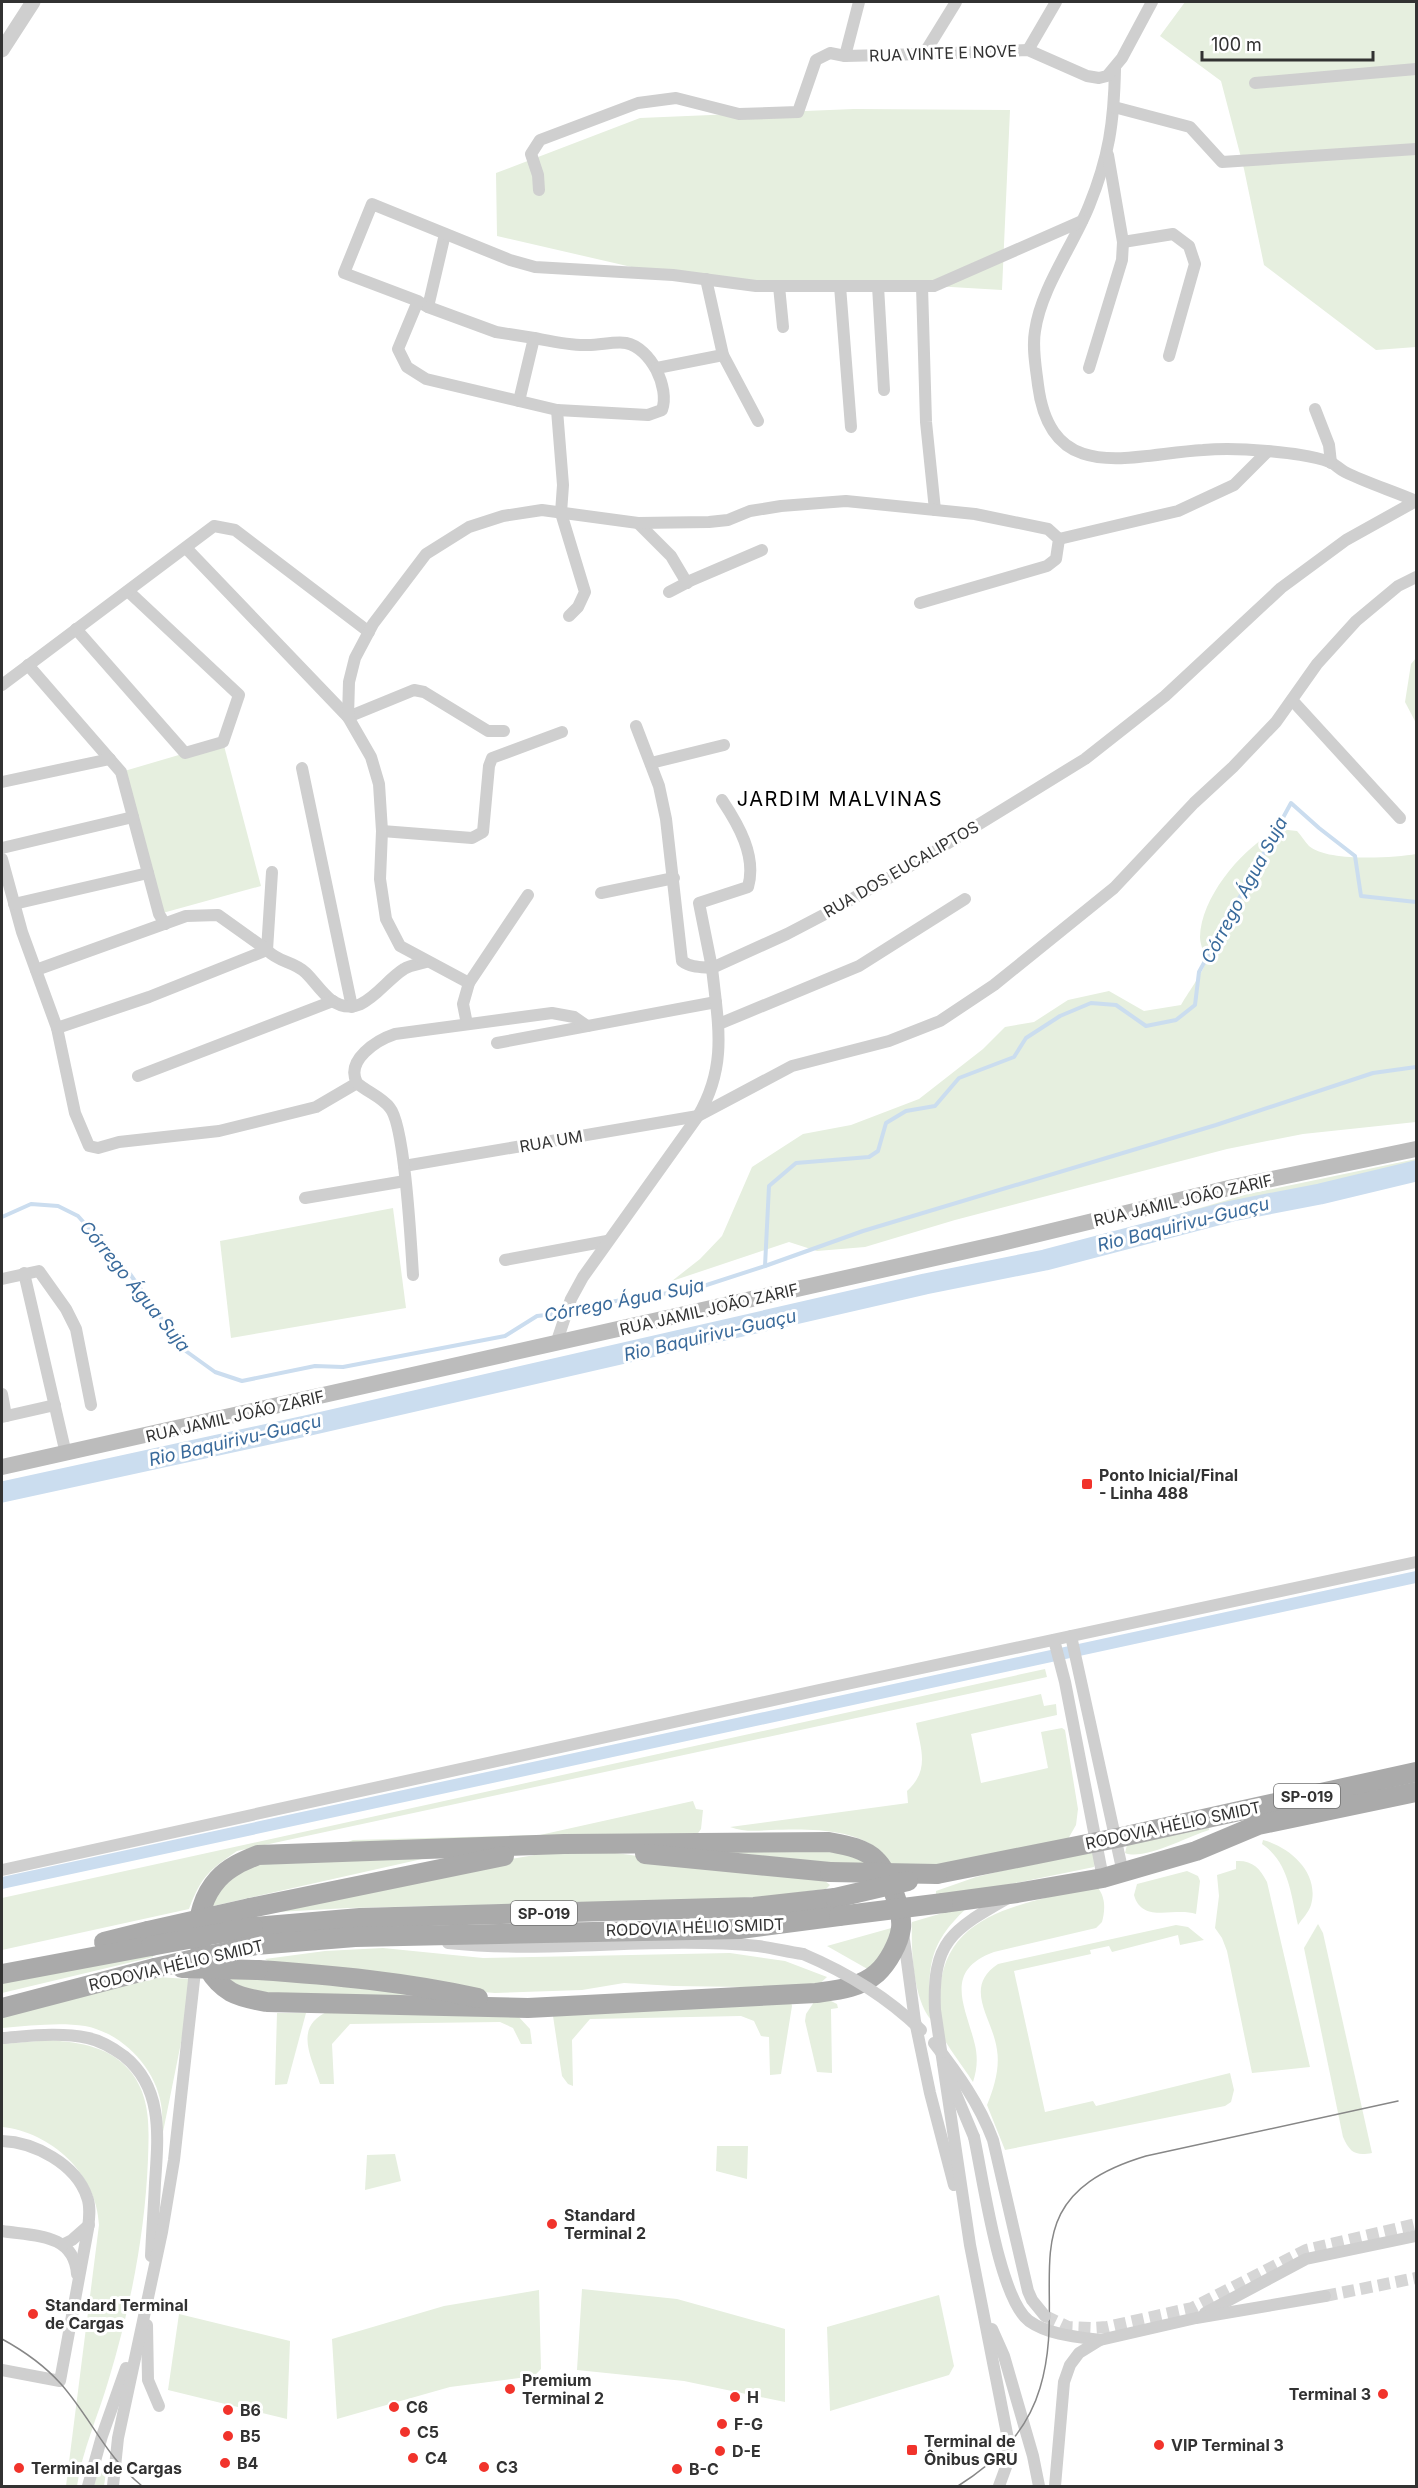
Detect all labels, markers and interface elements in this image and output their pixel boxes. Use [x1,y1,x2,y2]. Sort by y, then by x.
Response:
scale bar [1202,24,1373,62]
text: 100 m [1211,34,1262,55]
street label: RUA VINTE E NOVE [869,40,1017,66]
district label: JARDIM MALVINAS [737,787,943,811]
water label: Córrego Água Suja [1196,813,1291,967]
street label: RUA DOS EUCALIPTOS [820,816,982,922]
street label: RUA UM [518,1126,584,1156]
street label: RUA JAMIL JOÃO ZARIF [1092,1170,1274,1230]
water label: Rio Baquirivu-Guaçu [1095,1192,1272,1256]
water label: Córrego Água Suja [76,1216,195,1356]
water label: Córrego Água Suja [542,1273,706,1326]
street label: RUA JAMIL JOÃO ZARIF [618,1279,800,1339]
water label: Rio Baquirivu-Guaçu [622,1305,799,1365]
street label: RUA JAMIL JOÃO ZARIF [144,1386,326,1446]
water label: Rio Baquirivu-Guaçu [147,1410,324,1470]
place label: Ponto Inicial/Final - Linha 488 [1099,1465,1238,1503]
marker: Ponto Inicial/Final - Linha 488 [1080,1477,1094,1491]
road number: SP-019 [1274,1784,1340,1808]
street label: RODOVIA HÉLIO SMIDT [1084,1797,1262,1853]
road number: SP-019 [511,1901,577,1925]
street label: RODOVIA HÉLIO SMIDT [605,1914,785,1940]
street label: RODOVIA HÉLIO SMIDT [87,1935,265,1995]
place label: Standard Terminal 2 [564,2205,646,2243]
marker: Standard Terminal 2 [545,2217,559,2231]
place label: Standard Terminal de Cargas [45,2295,188,2333]
marker: Standard Terminal de Cargas [26,2307,40,2321]
place label: Premium Terminal 2 [522,2370,604,2408]
marker: Premium Terminal 2 [503,2382,517,2396]
place label: Terminal 3 [1289,2384,1371,2404]
place label: H [747,2387,759,2407]
marker: Terminal 3 [1376,2387,1390,2401]
marker: H [728,2390,742,2404]
place label: C6 [406,2397,428,2417]
place label: B6 [240,2400,261,2420]
marker: C6 [387,2400,401,2414]
marker: B6 [221,2403,235,2417]
place label: F-G [734,2414,763,2434]
marker: F-G [715,2417,729,2431]
place label: C5 [417,2422,439,2442]
marker: C5 [398,2425,412,2439]
place label: B5 [240,2426,261,2446]
marker: B5 [221,2429,235,2443]
place label: Terminal de Ônibus GRU [924,2431,1018,2469]
place label: VIP Terminal 3 [1171,2435,1284,2455]
marker: VIP Terminal 3 [1152,2438,1166,2452]
place label: D-E [732,2441,761,2461]
marker: Terminal de Ônibus GRU [905,2443,919,2457]
marker: D-E [713,2444,727,2458]
place label: C4 [425,2448,448,2468]
marker: C4 [406,2451,420,2465]
place label: B4 [237,2453,259,2473]
marker: B4 [218,2456,232,2470]
place label: C3 [496,2457,518,2477]
place label: Terminal de Cargas [31,2458,182,2478]
place label: B-C [689,2459,719,2479]
marker: C3 [477,2460,491,2474]
marker: Terminal de Cargas [12,2461,26,2475]
marker: B-C [670,2462,684,2476]

